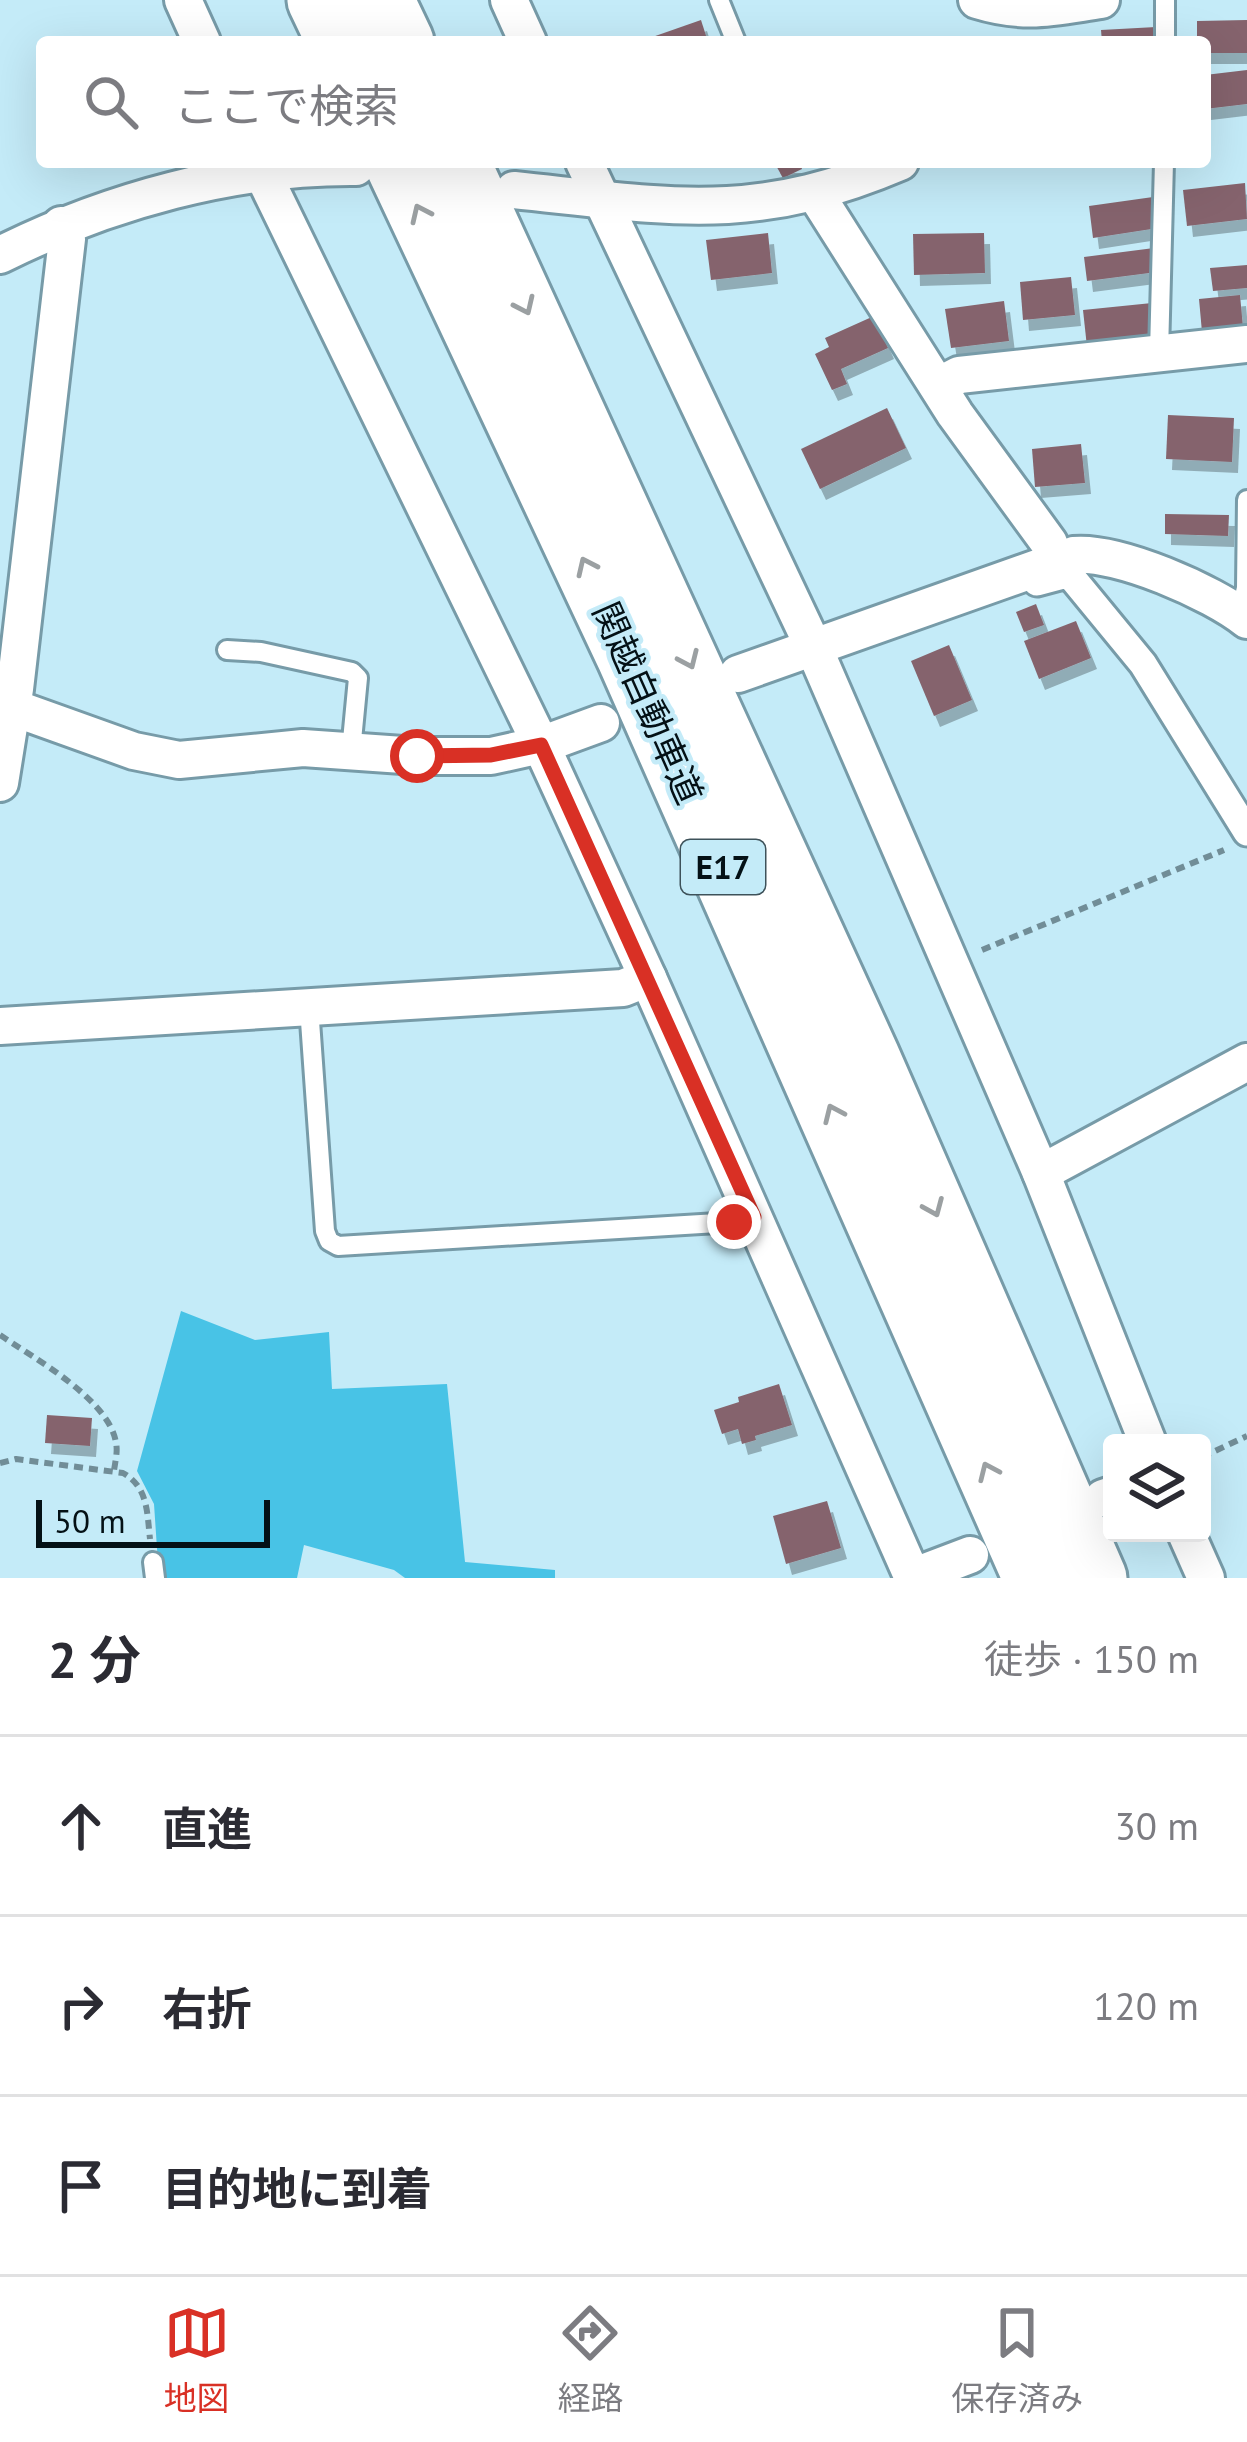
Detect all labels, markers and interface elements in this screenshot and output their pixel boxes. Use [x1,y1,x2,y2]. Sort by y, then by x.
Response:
search box [36,36,1211,168]
icon: search [78,69,144,135]
text: ここで検索 [174,76,399,134]
one-way arrow [411,204,434,225]
one-way arrow [511,294,534,315]
one-way arrow [577,557,600,578]
street label: 関越自動車道 [583,595,714,811]
one-way arrow [674,648,698,669]
route start [390,729,444,783]
road number: E17 [681,840,765,894]
one-way arrow [823,1104,847,1125]
route end [707,1195,761,1249]
one-way arrow [920,1196,944,1217]
map controls [1103,1434,1211,1542]
button: layers [1103,1434,1211,1542]
one-way arrow [979,1461,1003,1483]
scale bar [36,1494,270,1547]
text: 50 m [54,1499,126,1542]
text: 2 分 [48,1626,141,1692]
text: 徒歩 · 150 m [984,1633,1199,1684]
icon: ahead [48,1793,114,1859]
text: 直進 [162,1799,252,1857]
text: 30 m [1114,1800,1199,1851]
icon: right [48,1973,114,2039]
text: 右折 [162,1979,252,2037]
text: 120 m [1093,1980,1199,2031]
icon: arrive [48,2153,114,2219]
text: 目的地に到着 [162,2159,432,2217]
tab: 地図 [164,2300,230,2420]
tab: 経路 [557,2300,623,2420]
tab: 保存済み [951,2300,1083,2420]

